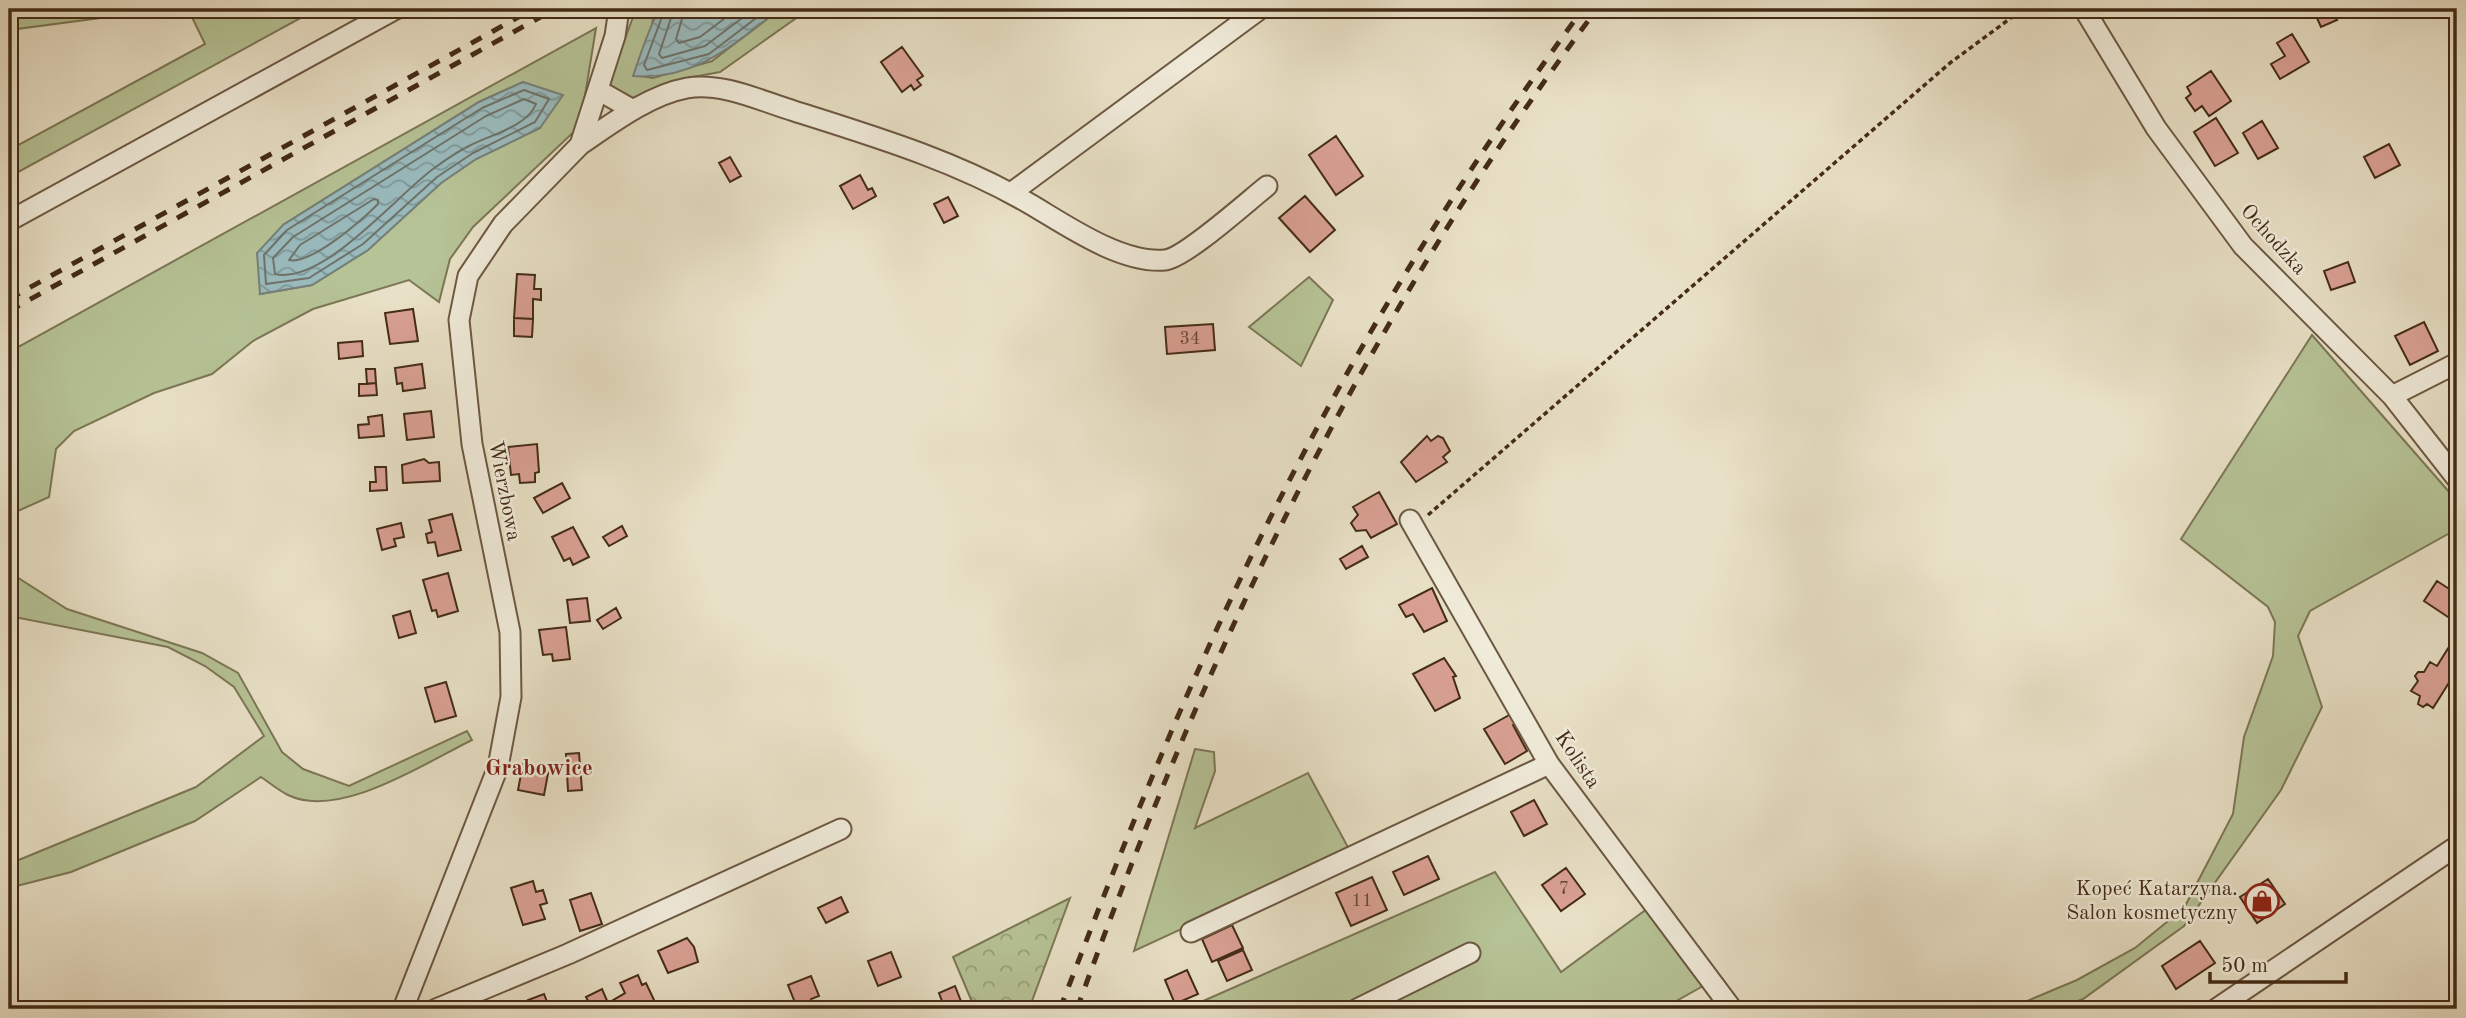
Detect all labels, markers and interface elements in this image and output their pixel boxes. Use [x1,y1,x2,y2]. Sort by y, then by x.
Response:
street label: Ochodzka [2236,201,2310,279]
house number: 34 [1180,330,1200,348]
street label: Wierzbowa [484,439,524,543]
street label: Kolista [1550,727,1604,793]
district label: Grabowice [485,757,593,780]
place label: Kopeć Katarzyna. Salon kosmetyczny [2066,879,2238,924]
house number: 7 [1559,880,1569,898]
shop icon: Kopeć Katarzyna. Salon kosmetyczny [2243,882,2281,920]
house number: 11 [1352,892,1372,910]
scale bar [2210,941,2347,985]
text: 50 m [2221,956,2268,977]

